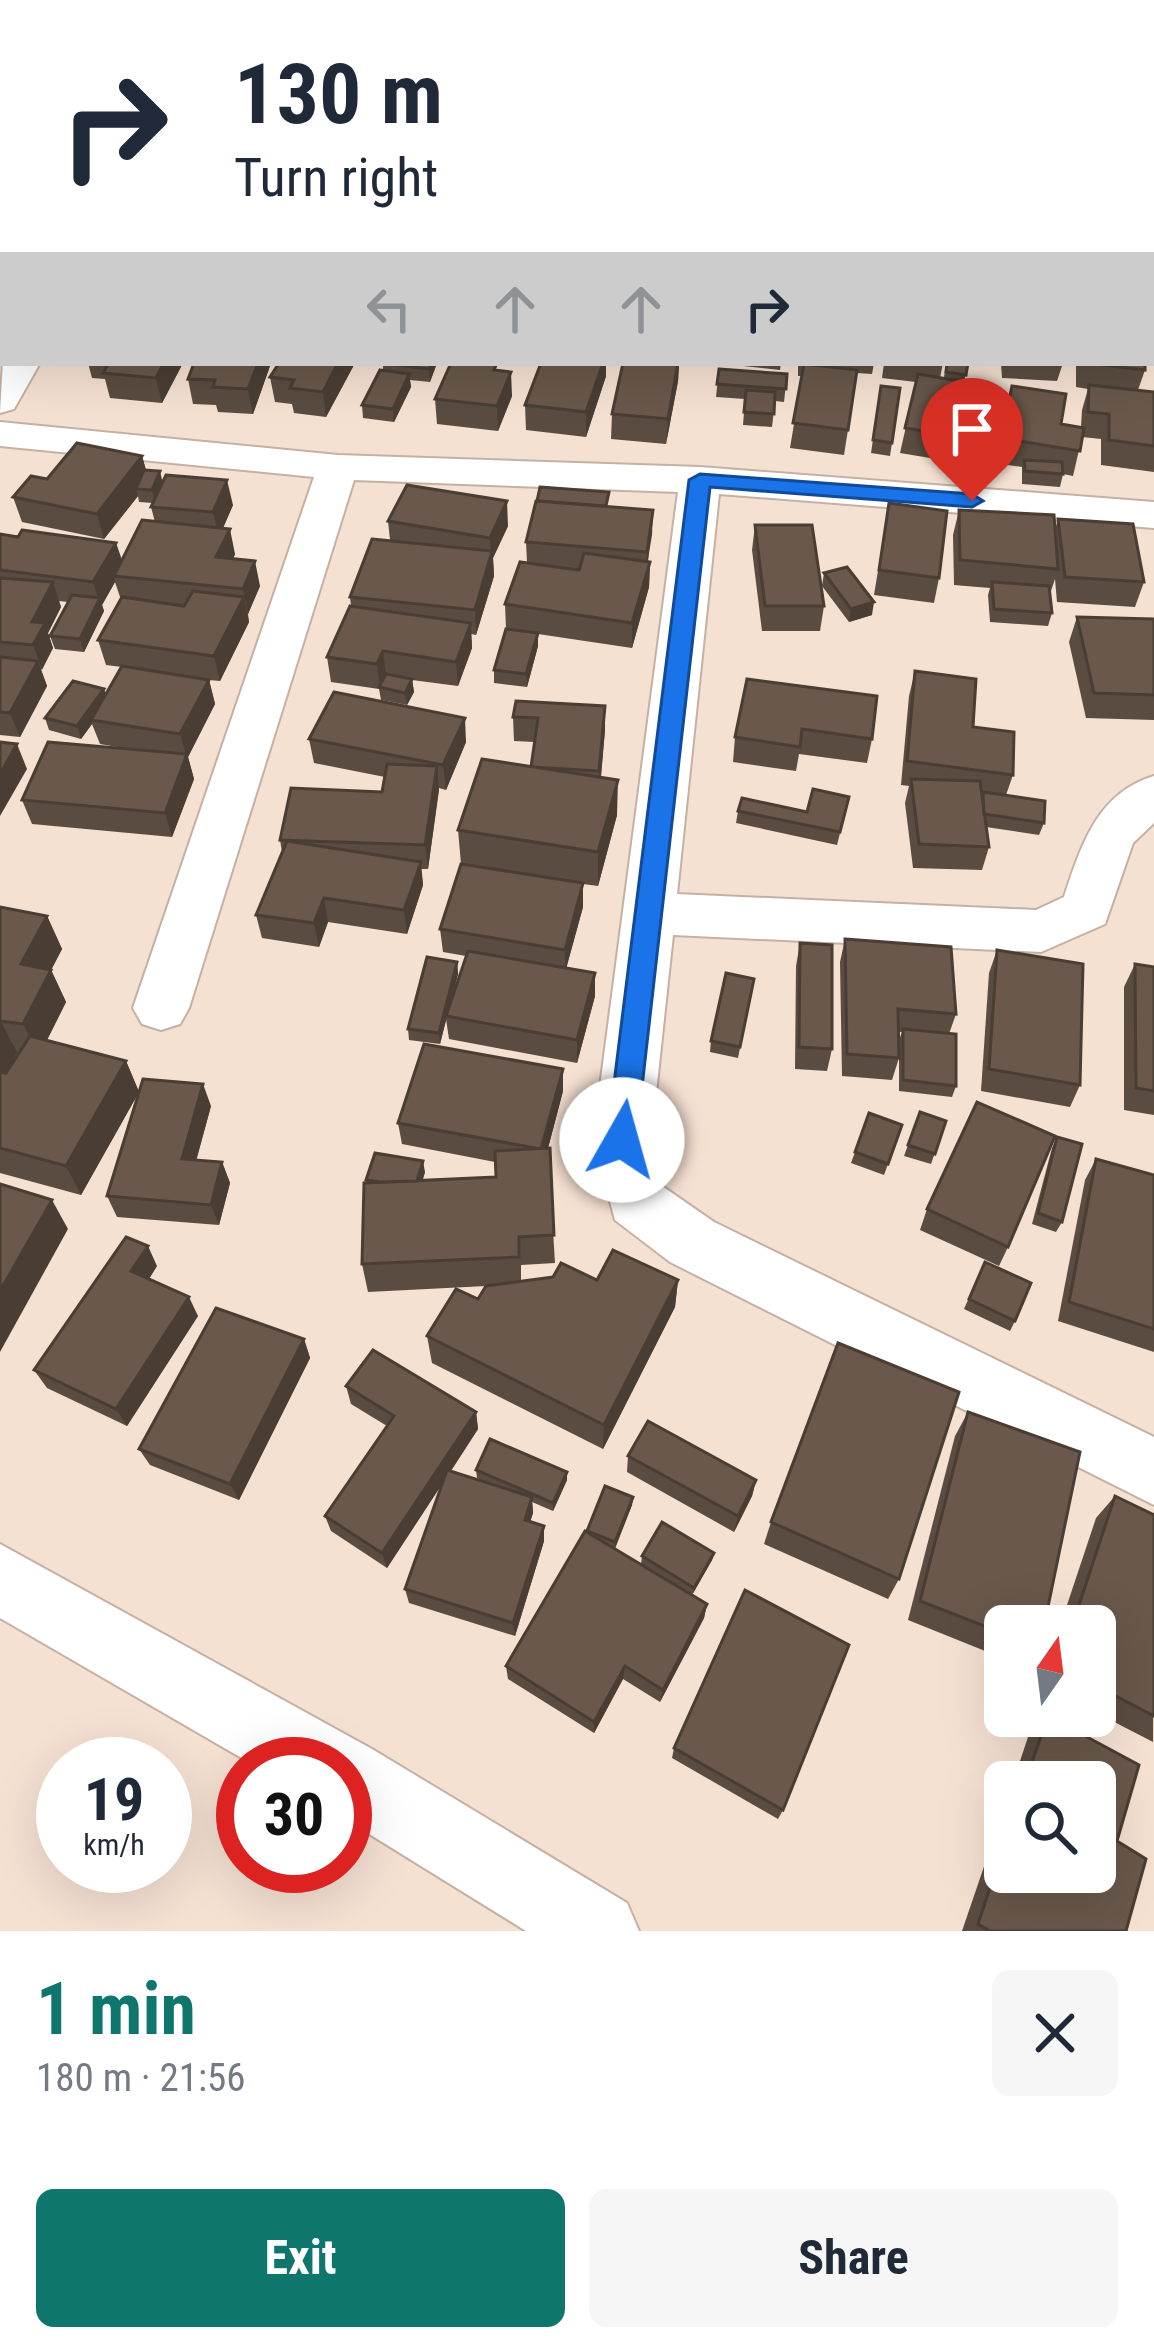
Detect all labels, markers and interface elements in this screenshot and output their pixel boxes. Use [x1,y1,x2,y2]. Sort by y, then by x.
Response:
text: 130 m [234,45,443,144]
icon: right [36,48,192,204]
text: Turn right [234,146,438,209]
icon: left [356,276,422,342]
icon: ahead [482,276,548,342]
icon: ahead [608,276,674,342]
icon: right [734,276,800,342]
pin [921,378,1023,501]
icon: arrive [939,396,1005,462]
position arrow [559,1077,685,1203]
north arrow [984,1605,1116,1737]
map controls [984,1605,1116,1893]
speed limit sign: 30 [216,1737,372,1893]
button: search [984,1761,1116,1893]
text: 19 [84,1764,144,1835]
text: km/h [83,1827,145,1862]
text: 1 min [36,1967,196,2052]
button: close [992,1970,1118,2096]
text: 180 m · 21:56 [36,2055,246,2101]
button: Exit [36,2189,565,2327]
button: Share [589,2189,1118,2327]

